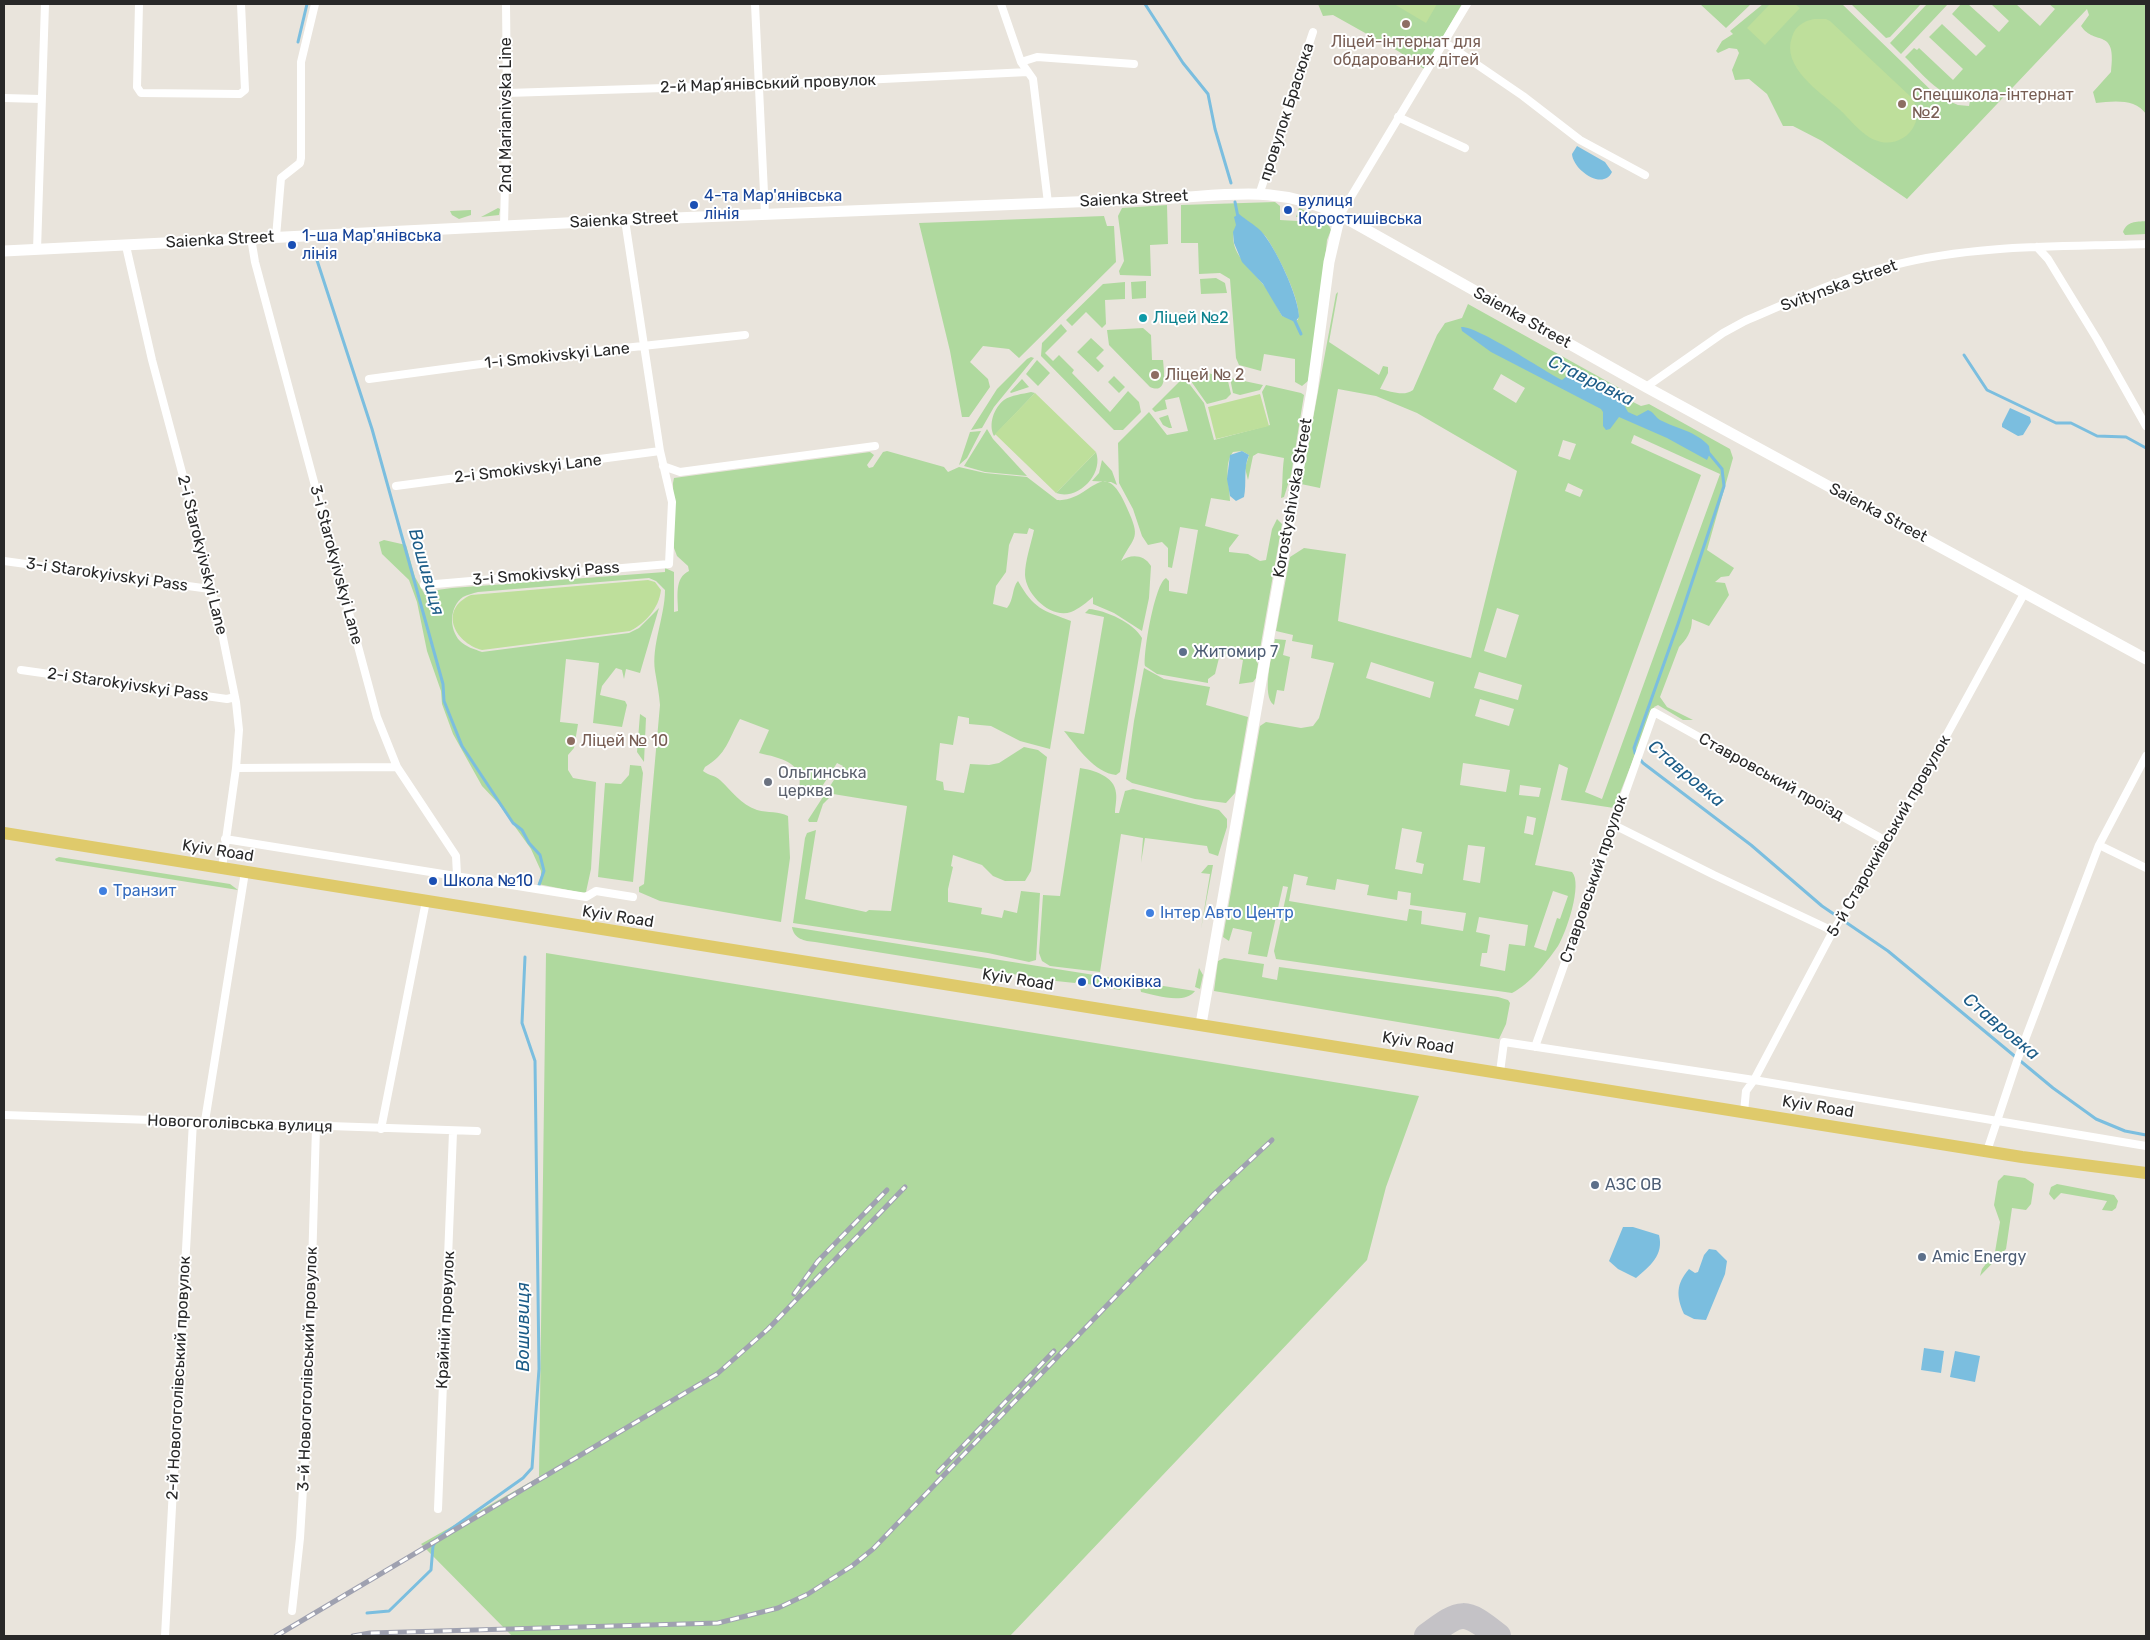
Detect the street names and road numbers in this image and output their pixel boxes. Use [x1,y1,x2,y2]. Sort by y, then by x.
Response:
street label: 2nd Marianivska Line [496,37,516,193]
street label: провулок Брасюка [1256,41,1318,183]
street label: 2-й Марʼянівський провулок [660,71,876,97]
street label: Saienka Street [1079,187,1189,211]
street label: Saienka Street [569,208,679,232]
street label: Saienka Street [165,228,275,252]
street label: Svitynska Street [1778,256,1900,316]
street label: Saienka Street [1470,283,1574,353]
street label: 1-i Smokivskyi Lane [483,339,631,373]
street label: Korostyshivska Street [1269,417,1317,579]
street label: 2-i Smokivskyi Lane [453,450,603,488]
street label: 2-i Starokyivskyi Lane [173,473,231,637]
street label: Saienka Street [1826,479,1930,547]
street label: 3-i Starokyivskyi Lane [305,483,367,647]
street label: 3-i Starokyivskyi Pass [25,554,189,596]
street label: 3-i Smokivskyi Pass [472,558,620,590]
street label: 2-i Starokyivskyi Pass [46,664,210,706]
street label: Ставровський проїзд [1695,729,1847,825]
street label: 5-й Старокиївський провулок [1823,732,1955,940]
street label: Ставровський проулок [1556,792,1632,966]
street label: Kyiv Road [181,836,255,866]
street label: Kyiv Road [581,902,655,932]
street label: Kyiv Road [981,965,1055,995]
street label: Kyiv Road [1381,1028,1455,1058]
street label: Kyiv Road [1781,1092,1855,1122]
street label: Новогоголівська вулиця [147,1111,333,1137]
street label: 3-й Новогоголівський провулок [294,1246,322,1492]
street label: Крайній провулок [433,1251,459,1389]
street label: 2-й Новогоголівський провулок [163,1256,195,1500]

